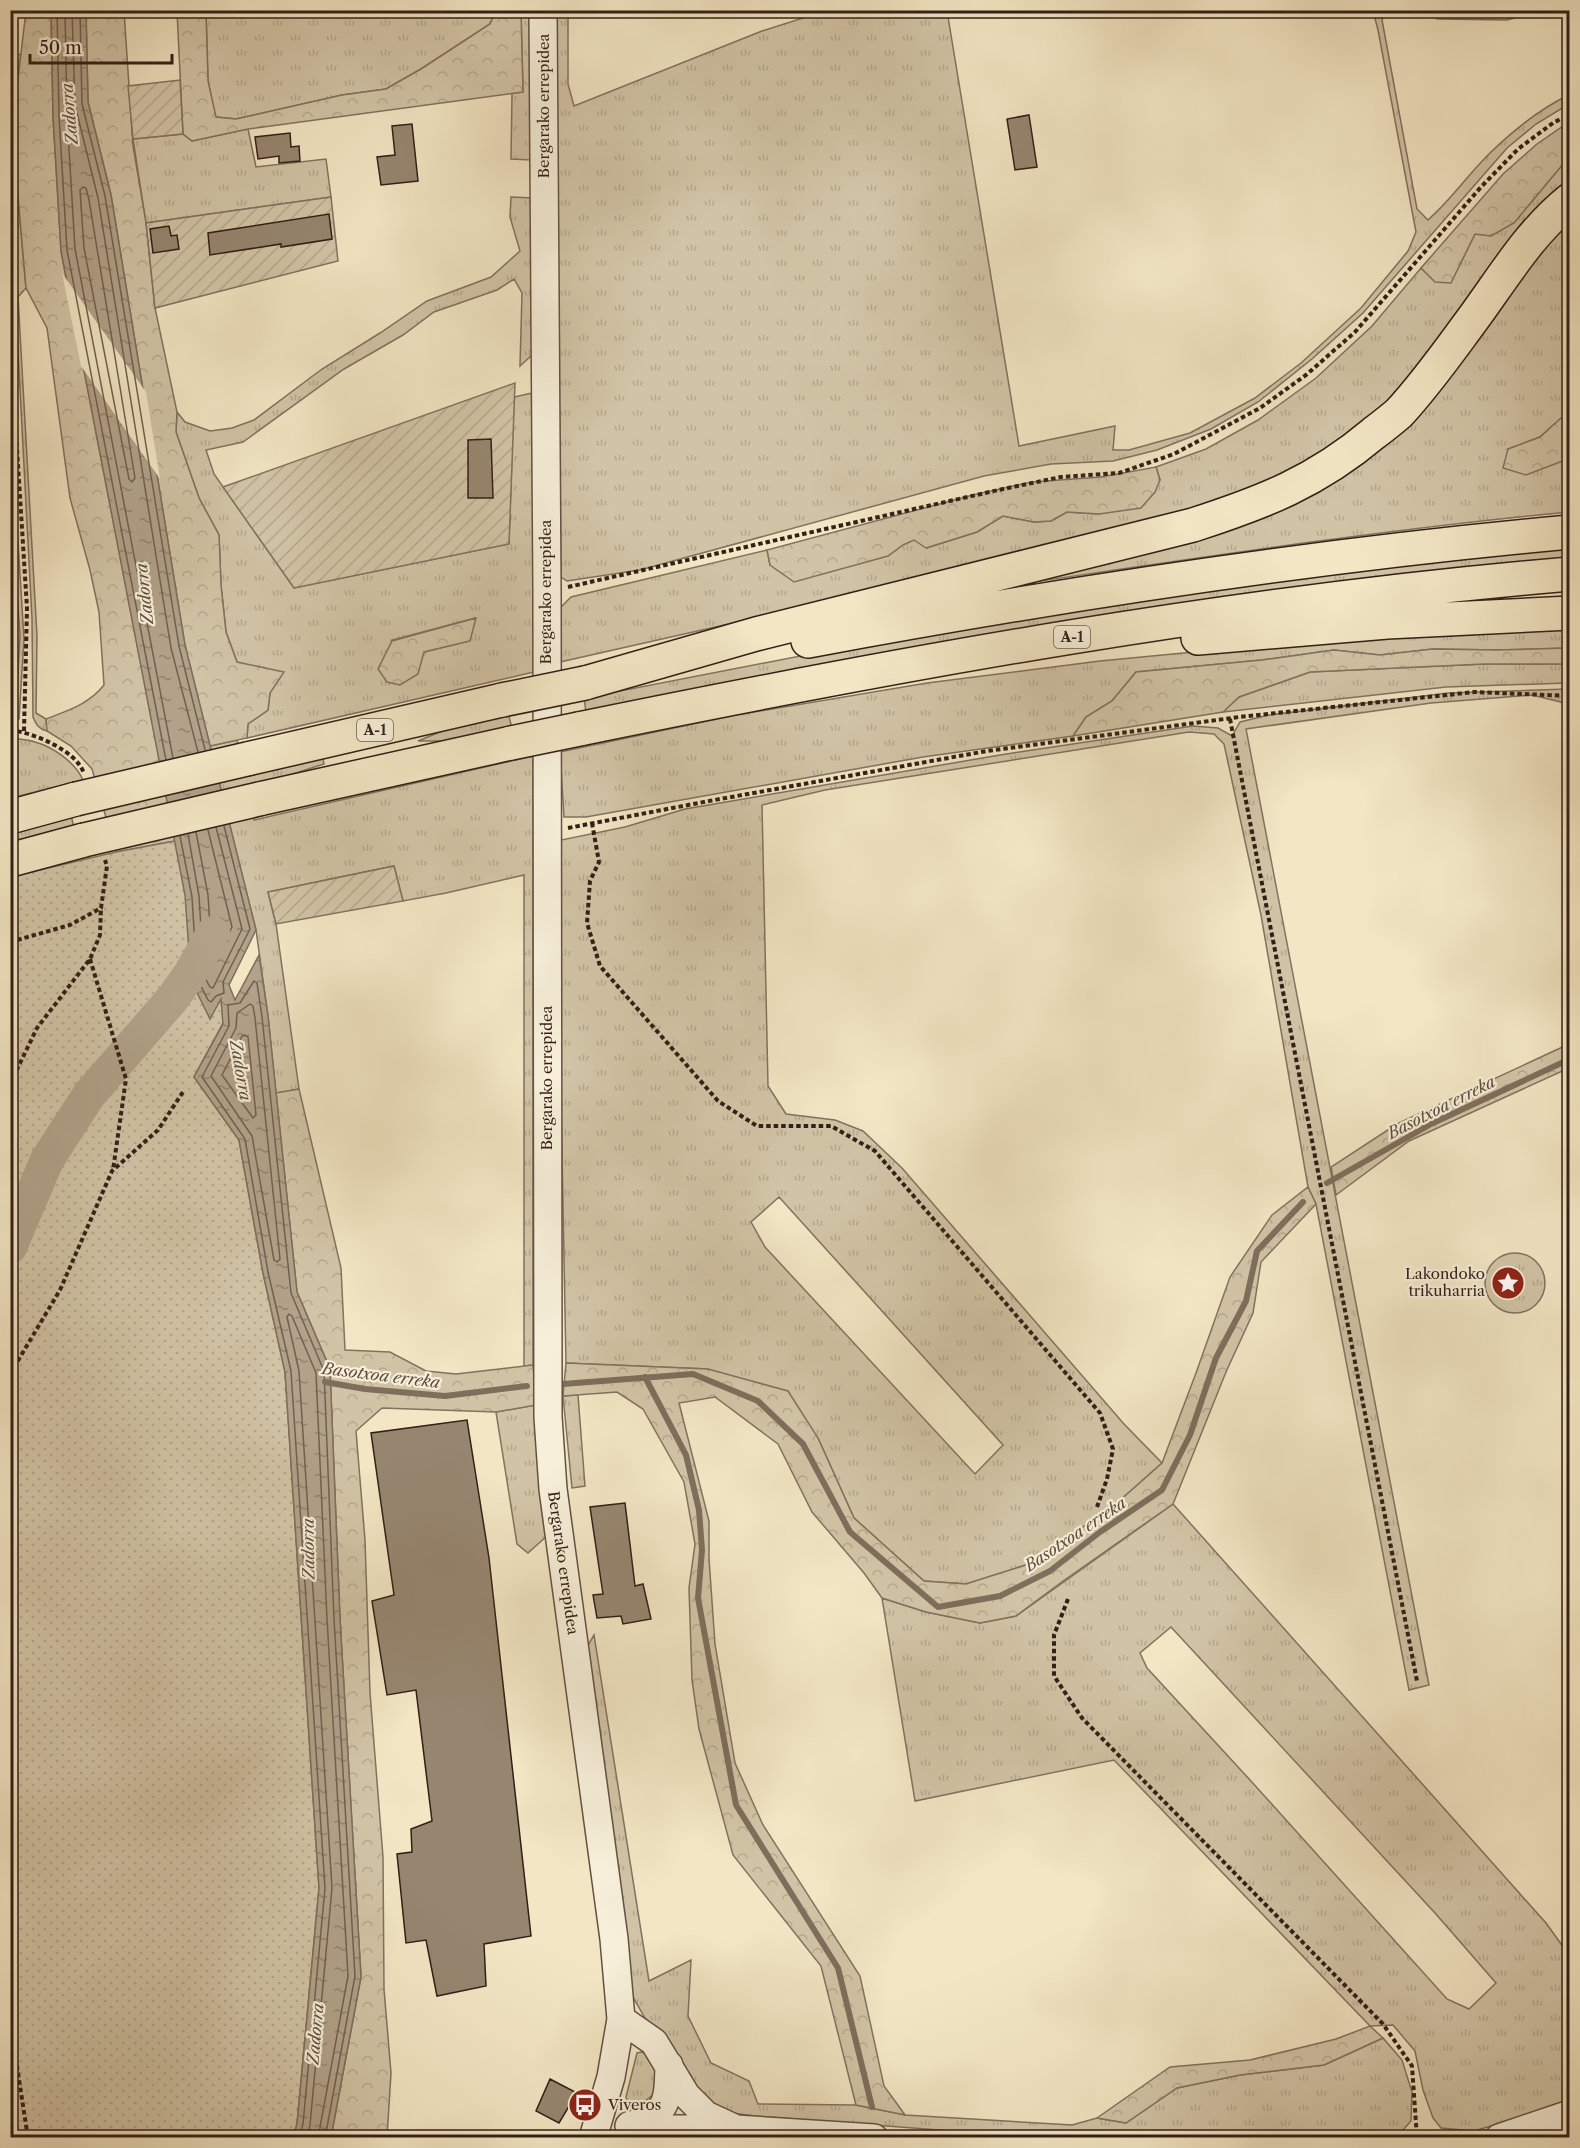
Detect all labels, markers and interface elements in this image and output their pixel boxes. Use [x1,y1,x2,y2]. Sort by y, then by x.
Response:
scale bar [30,27,172,65]
street label: Bergarako errepidea [534,33,553,178]
text: 50 m [39,37,82,59]
water label: Zadorra [56,82,82,147]
street label: Bergarako errepidea [536,519,555,664]
water label: Zadorra [131,562,157,627]
road number: A-1 [1054,626,1090,648]
road number: A-1 [357,719,393,741]
street label: Bergarako errepidea [537,1005,556,1150]
water label: Zadorra [226,1037,256,1103]
water label: Basotxoa erreka [1382,1071,1499,1144]
place label: Lakondoko trikuharria [1405,1264,1485,1300]
place icon: Lakondoko trikuharria [1490,1265,1526,1301]
water label: Basotxoa erreka [319,1358,442,1392]
street label: Bergarako errepidea [544,1490,583,1636]
water label: Basotxoa erreka [1019,1492,1130,1577]
water label: Zadorra [297,1518,319,1581]
water label: Zadorra [302,2002,328,2067]
bus stop icon: Viveros [567,2087,603,2123]
place label: Viveros [607,2095,661,2114]

